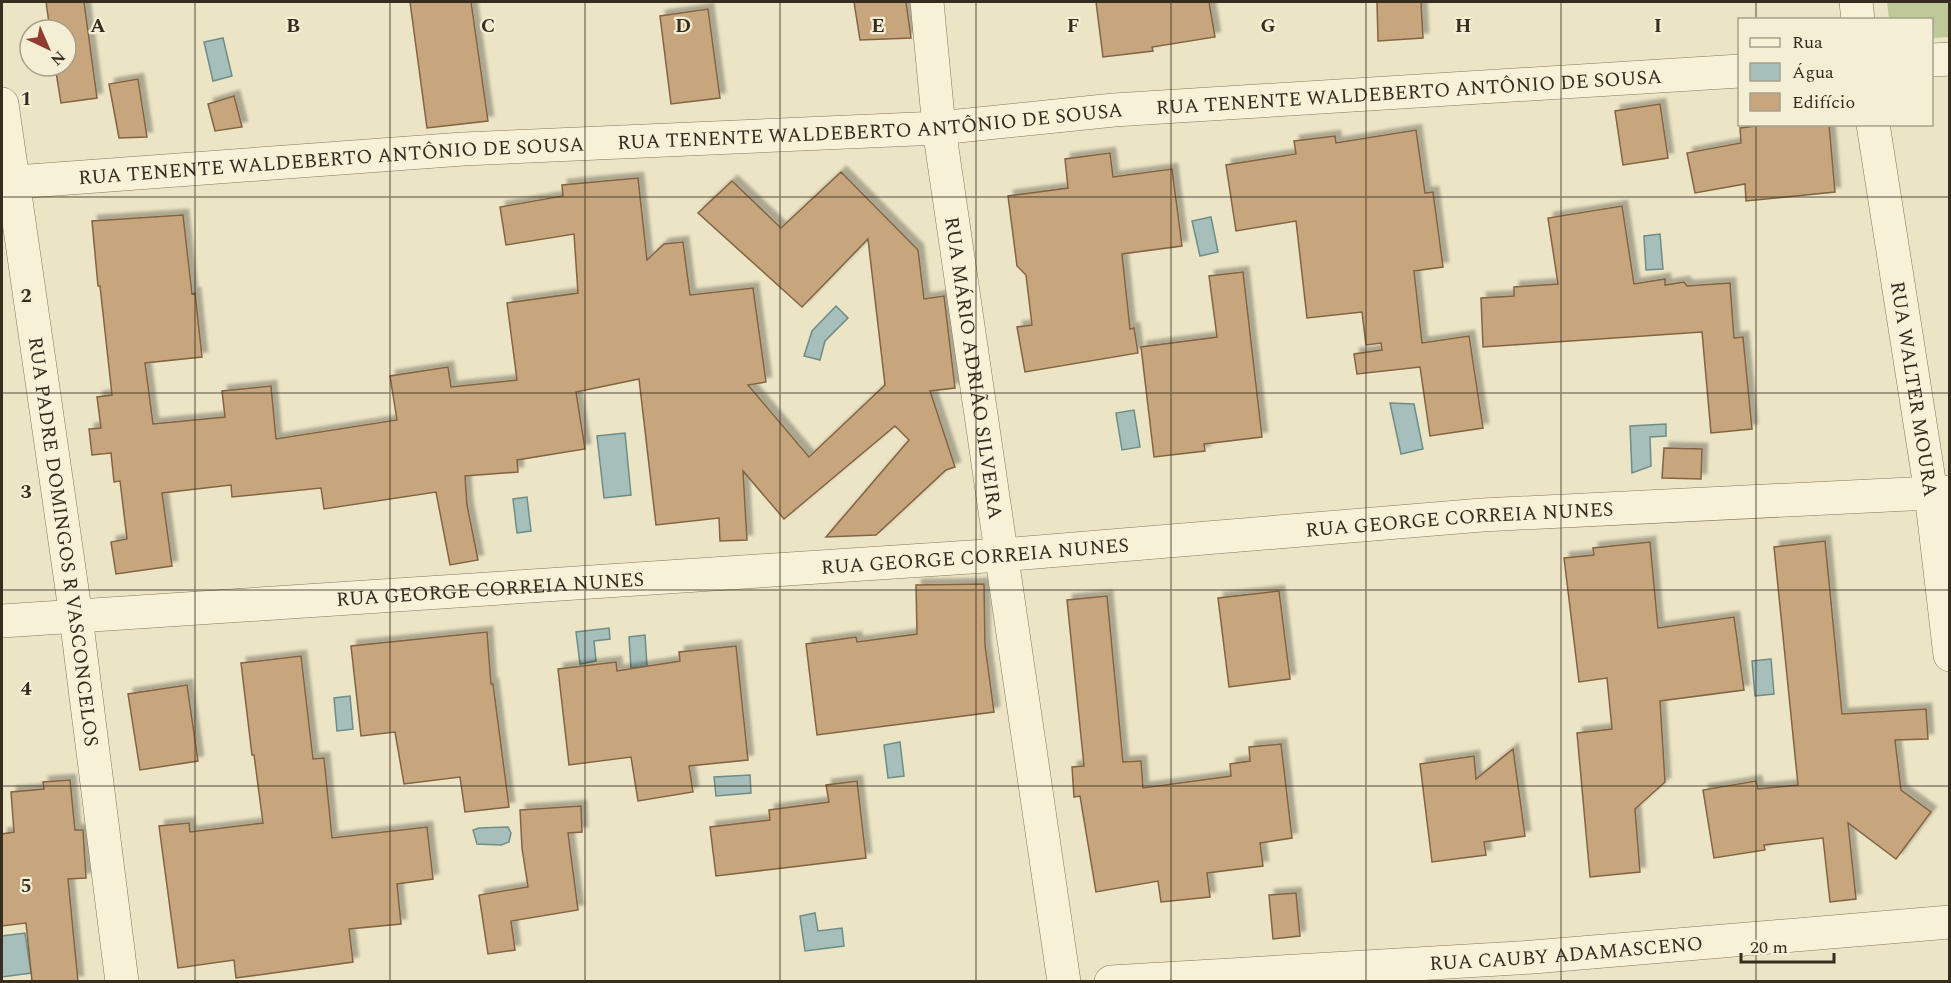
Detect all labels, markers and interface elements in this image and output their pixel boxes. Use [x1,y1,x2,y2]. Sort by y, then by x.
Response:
text: A [90,11,106,41]
text: B [286,11,300,41]
text: C [481,11,495,41]
text: D [675,11,691,41]
text: E [871,11,885,41]
text: F [1067,11,1079,41]
text: G [1260,11,1276,41]
text: H [1455,11,1471,41]
text: I [1654,11,1662,41]
north arrow [18,18,78,78]
legend [1738,18,1933,126]
text: Rua [1792,29,1823,56]
text: N [45,45,71,71]
text: Água [1792,59,1834,86]
street label: RUA TENENTE WALDEBERTO ANTÔNIO DE SOUSA [1155,62,1663,123]
text: 1 [20,84,32,114]
text: Edifício [1792,89,1855,116]
street label: RUA TENENTE WALDEBERTO ANTÔNIO DE SOUSA [617,95,1124,158]
street label: RUA TENENTE WALDEBERTO ANTÔNIO DE SOUSA [77,130,585,193]
street label: RUA MÁRIO ADRIÃO SILVEIRA [936,215,1010,521]
street label: RUA WALTER MOURA [1882,279,1945,499]
text: 2 [20,281,32,311]
street label: RUA PADRE DOMINGOS R VASCONCELOS [20,335,106,749]
text: 3 [20,477,32,507]
street label: RUA GEORGE CORREIA NUNES [1304,495,1614,546]
street label: RUA GEORGE CORREIA NUNES [820,530,1130,583]
street label: RUA GEORGE CORREIA NUNES [335,565,645,615]
text: 4 [20,674,32,704]
text: 5 [20,871,32,901]
scale bar [1741,926,1834,964]
street label: RUA CAUBY ADAMASCENO [1429,929,1704,979]
text: 20 m [1750,934,1788,961]

